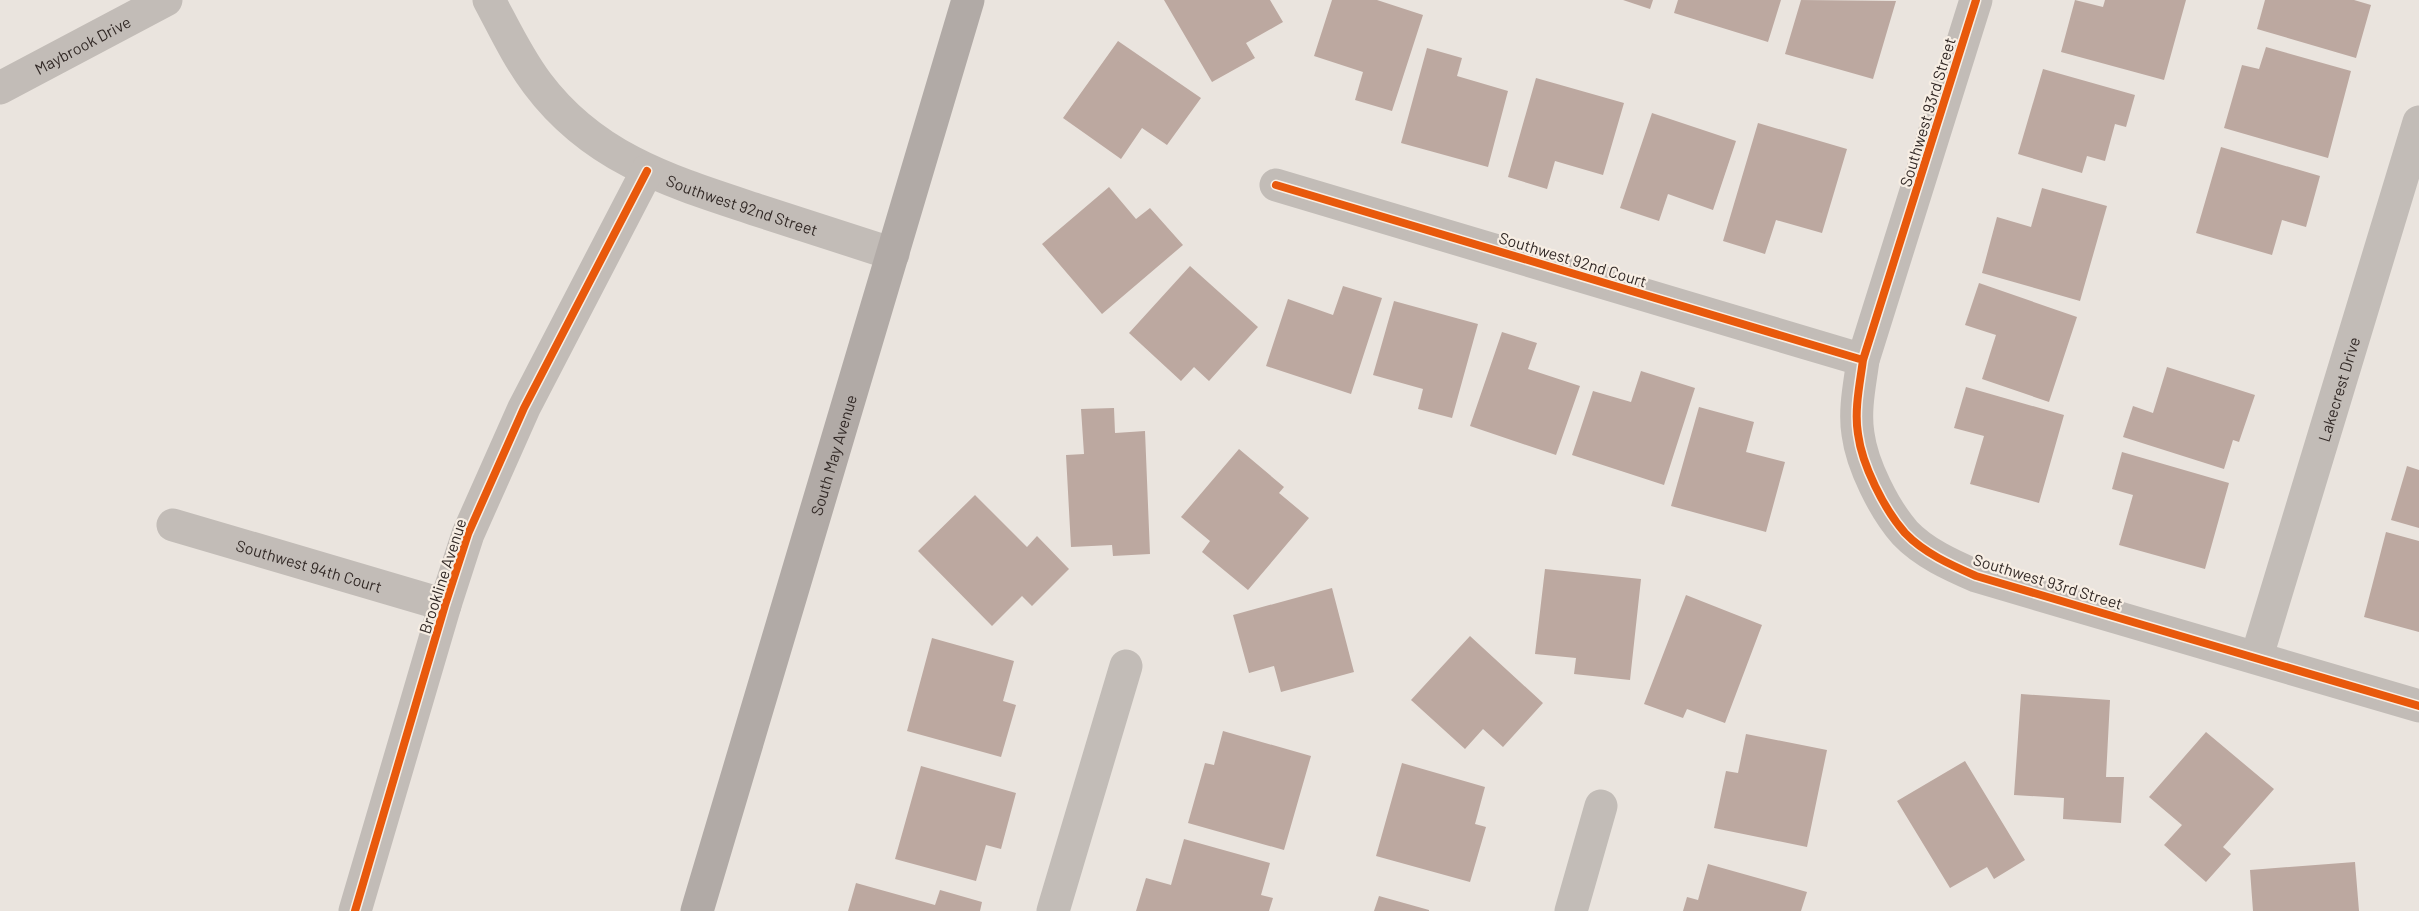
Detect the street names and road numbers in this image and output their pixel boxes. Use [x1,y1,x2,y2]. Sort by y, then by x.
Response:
street label: Maybrook Drive [31,11,133,78]
street label: Southwest 93rd Street [1895,35,1959,189]
street label: Southwest 92nd Street [664,170,820,239]
street label: Southwest 92nd Court [1497,227,1649,291]
street label: Lakecrest Drive [2313,334,2363,444]
street label: South May Avenue [806,392,860,518]
street label: Brookline Avenue [414,516,470,636]
street label: Southwest 94th Court [234,535,384,595]
street label: Southwest 93rd Street [1971,549,2125,613]

